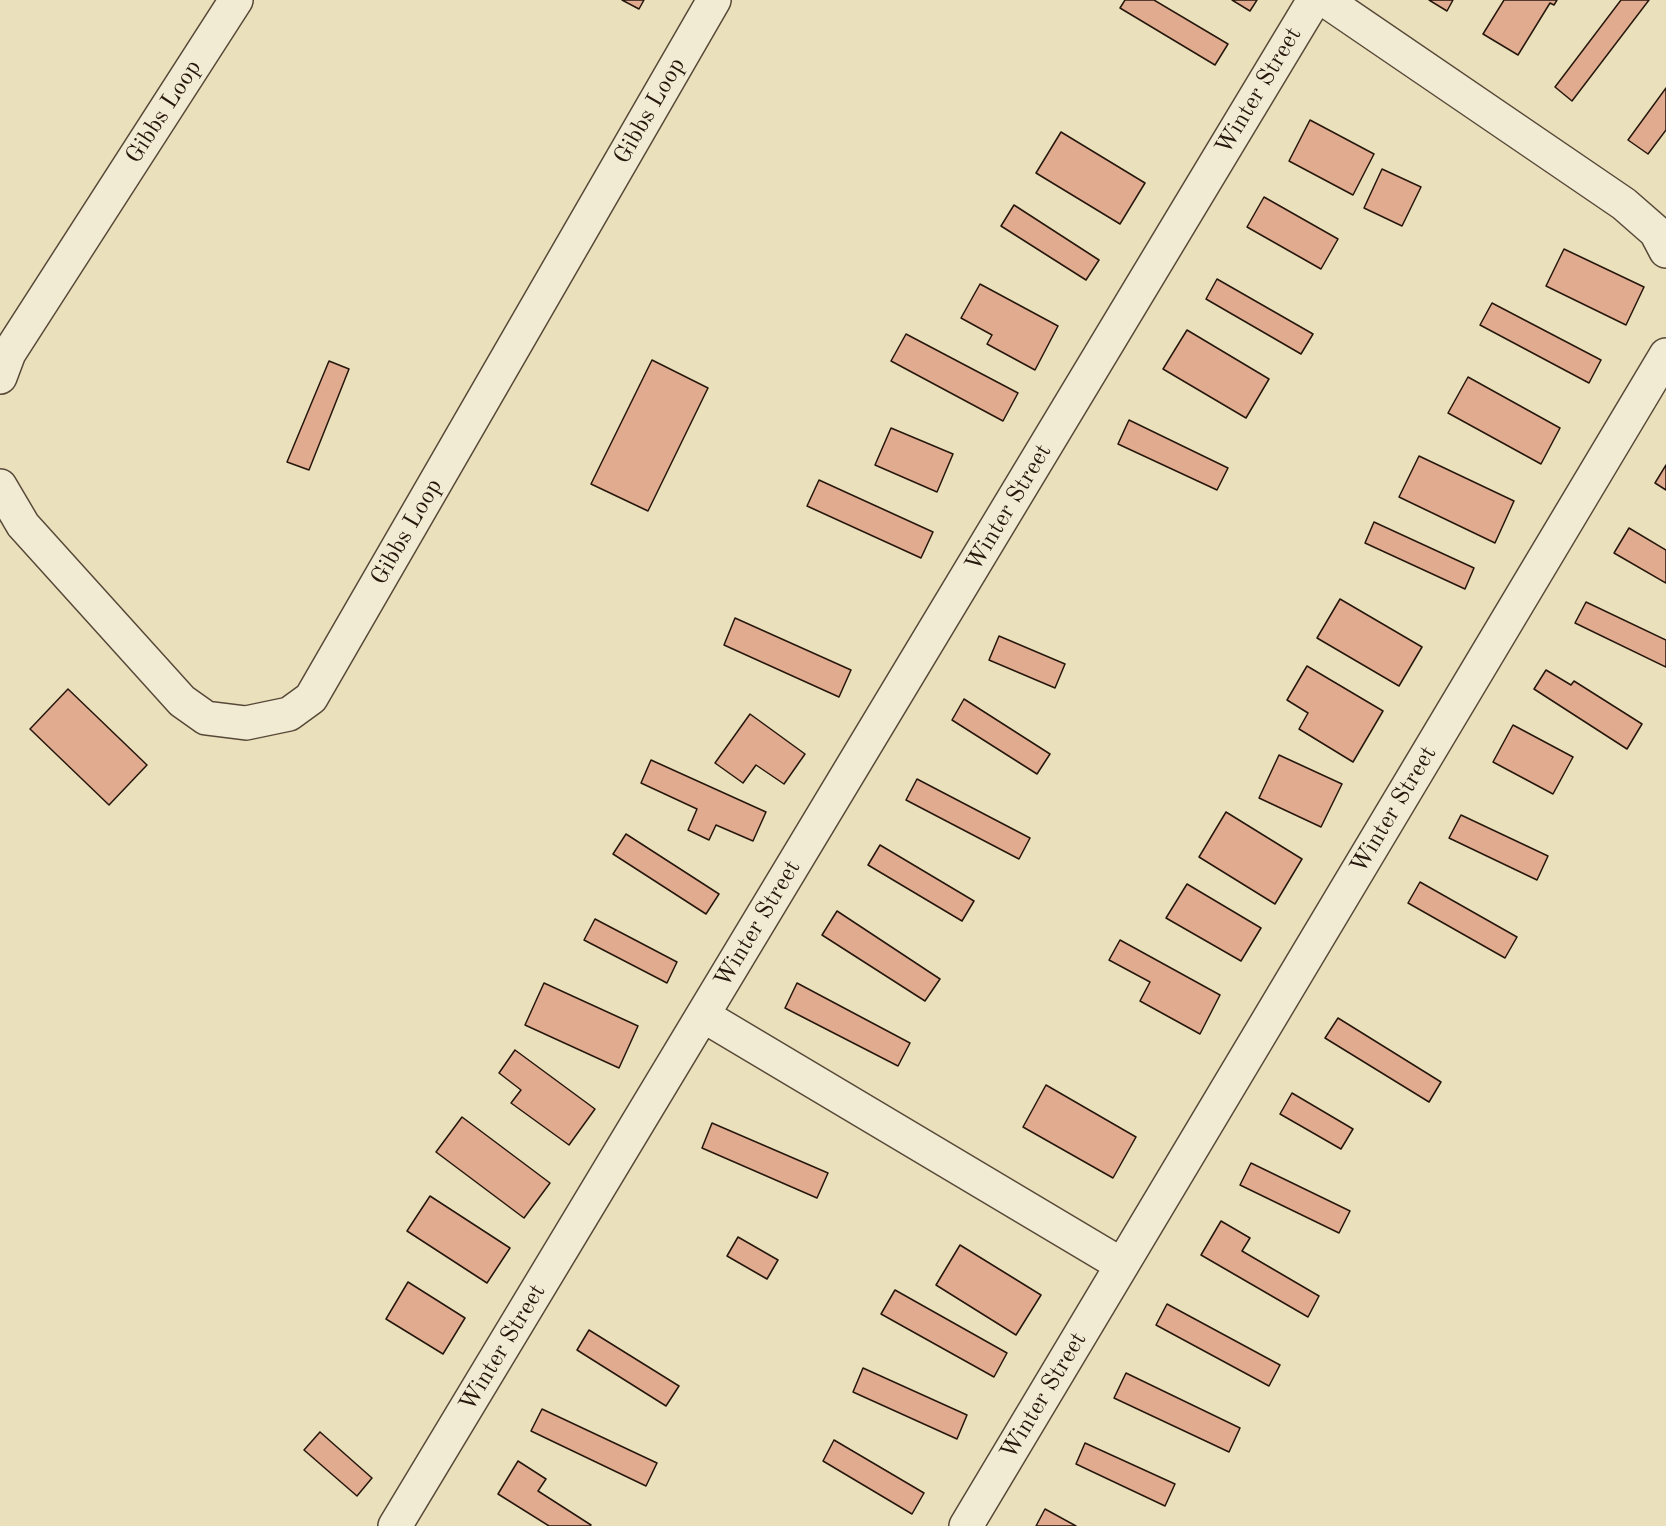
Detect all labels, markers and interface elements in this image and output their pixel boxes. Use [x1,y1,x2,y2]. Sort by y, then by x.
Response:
street label: Winter Street [1210,22,1308,160]
street label: Gibbs Loop [608,53,692,169]
street label: Gibbs Loop [120,55,208,169]
street label: Winter Street [960,439,1058,577]
street label: Gibbs Loop [365,474,449,590]
street label: Winter Street [1345,741,1443,879]
street label: Winter Street [709,855,807,993]
street label: Winter Street [454,1279,552,1417]
street label: Winter Street [995,1327,1093,1465]

